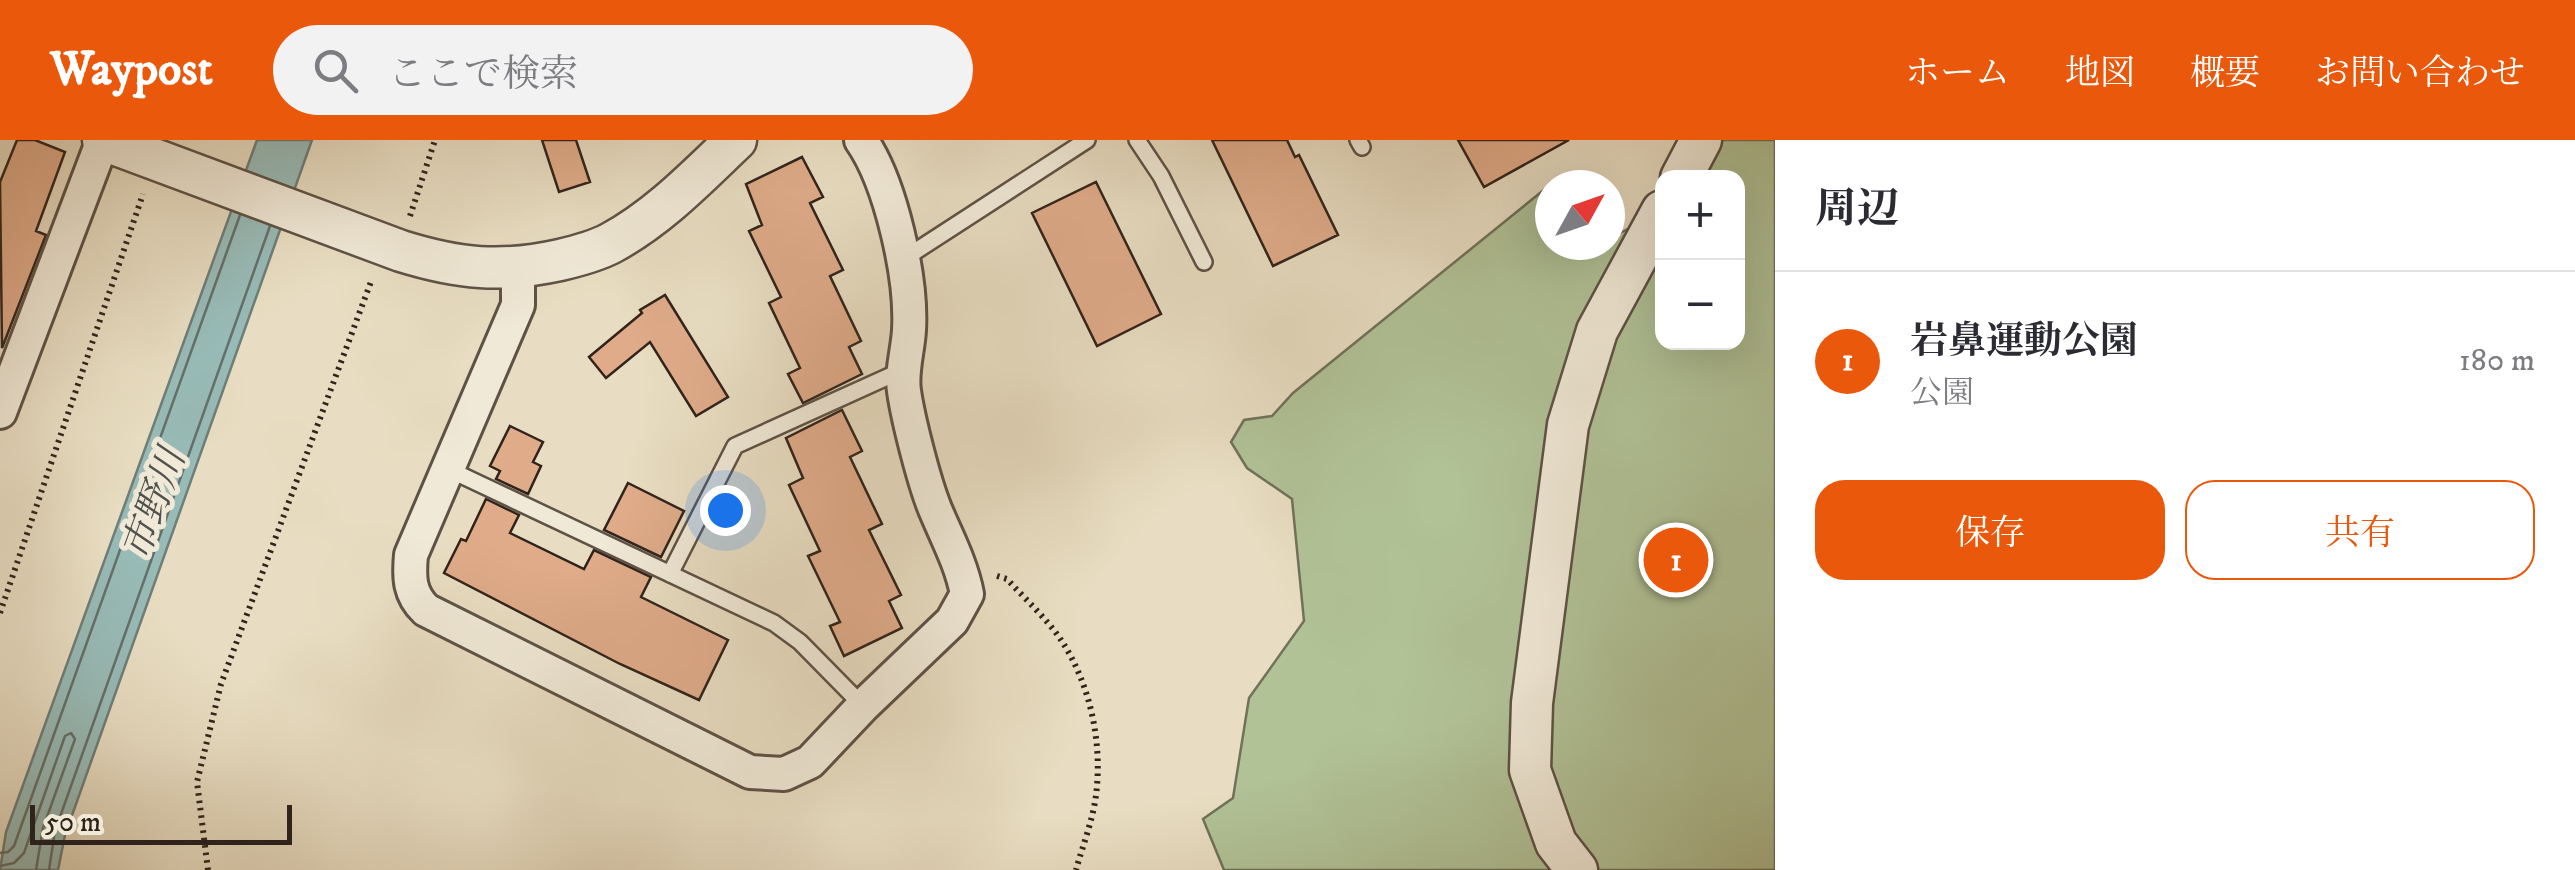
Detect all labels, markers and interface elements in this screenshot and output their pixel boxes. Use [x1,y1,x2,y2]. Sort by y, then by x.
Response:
search box [273,25,973,115]
text: Waypost [50,40,213,100]
icon: search [308,43,363,98]
text: ここで検索 [388,51,578,99]
text: ホーム [1905,52,2010,96]
text: 地図 [2065,52,2135,96]
text: 概要 [2190,52,2260,96]
text: お問い合わせ [2315,52,2525,96]
north arrow [1535,170,1625,260]
map controls [1655,170,1745,350]
button: + [1655,170,1745,260]
text: 周辺 [1815,184,1899,236]
button: − [1655,260,1745,350]
text: 岩鼻運動公園 [1910,318,2138,366]
text: 1 [1842,341,1853,381]
text: 180 m [2459,341,2535,381]
text: 公園 [1910,374,1974,414]
water label: 市野川 [113,439,198,566]
button: 保存 [1815,480,2165,580]
button: 共有 [2185,480,2535,580]
your location [700,485,751,536]
pin: 1 [1644,522,1708,598]
scale bar [30,800,292,844]
text: 50 m [45,805,101,840]

